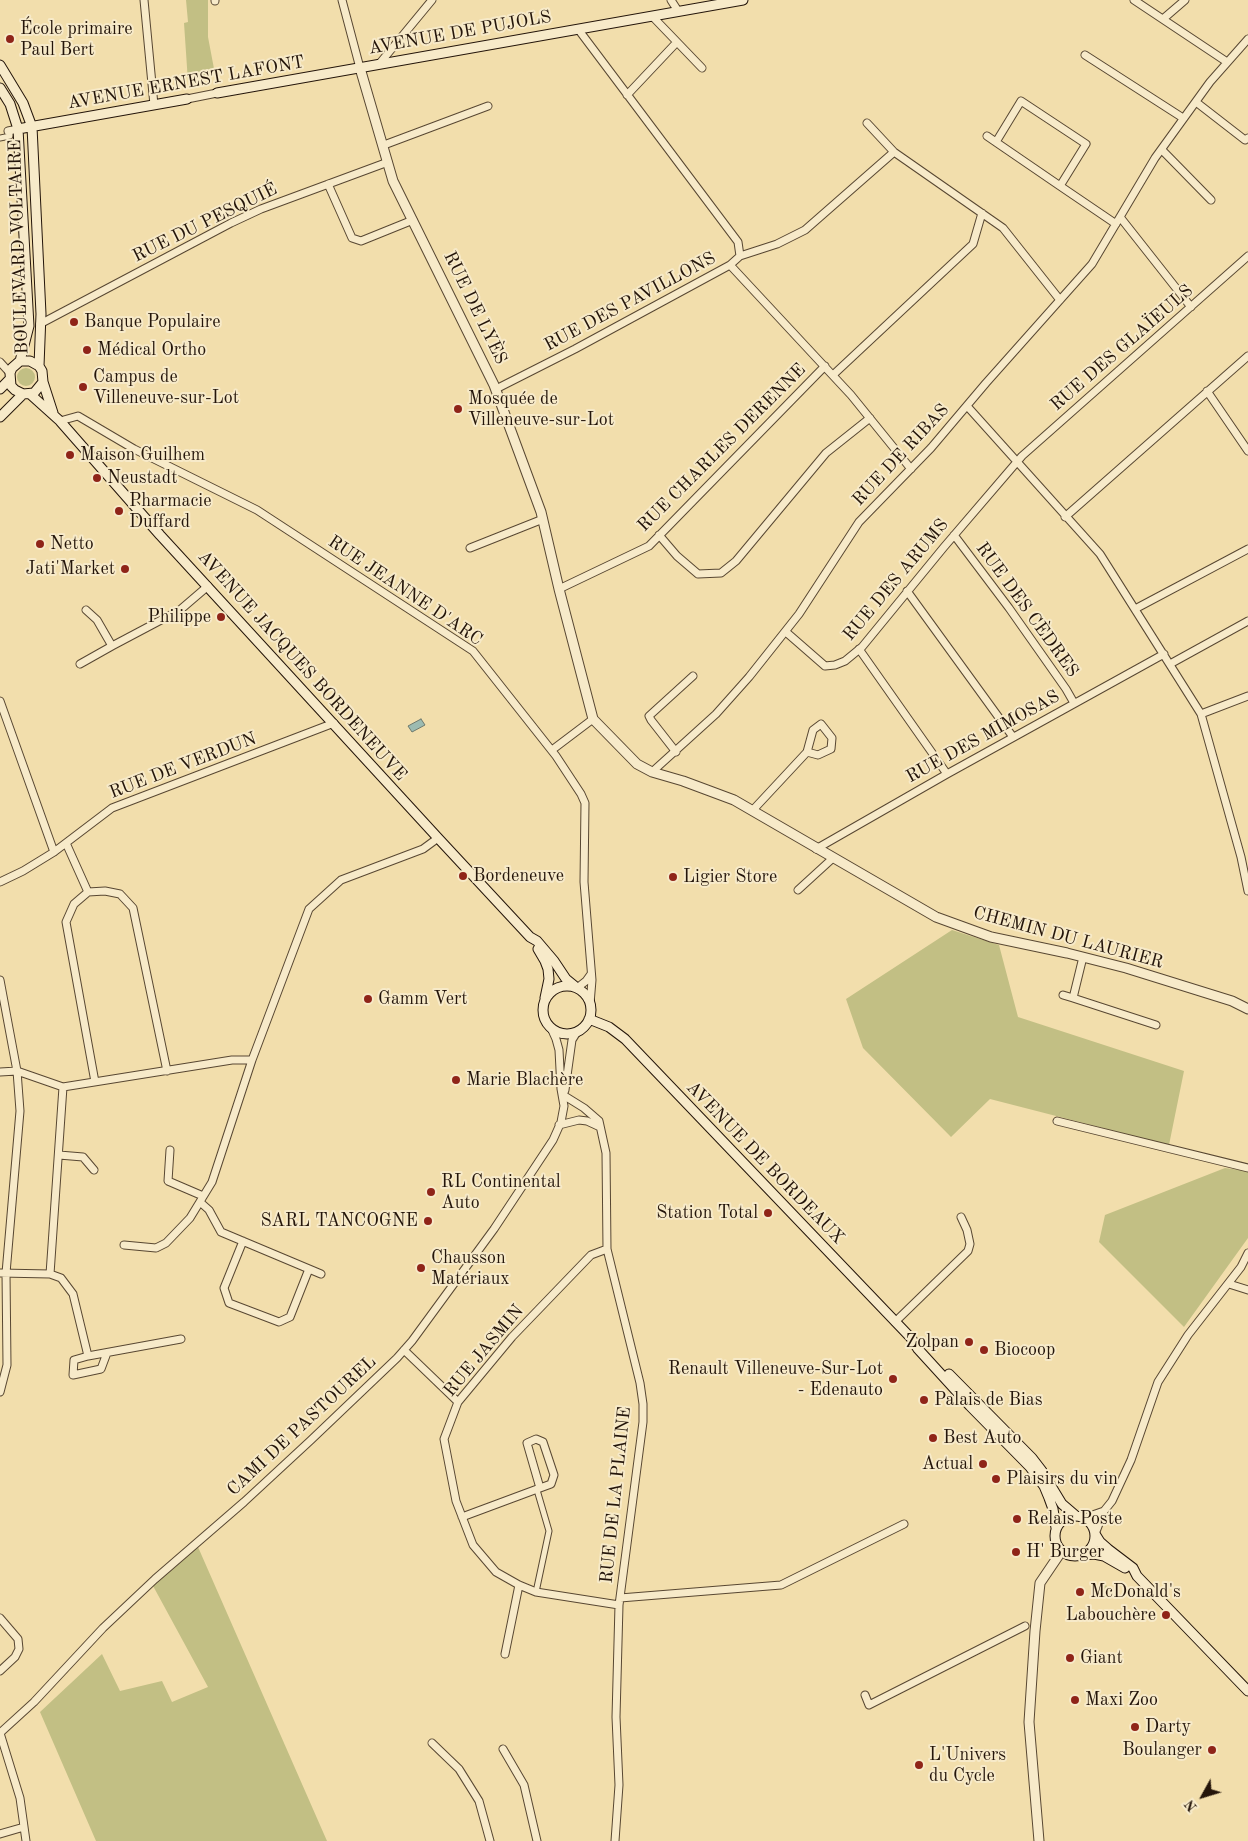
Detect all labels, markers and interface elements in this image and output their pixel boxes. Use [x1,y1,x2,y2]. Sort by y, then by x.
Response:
street label: AVENUE DE PUJOLS [367,6,553,60]
place label: École primaire Paul Bert [20,18,133,60]
marker: École primaire Paul Bert [4,33,16,45]
street label: AVENUE ERNEST LAFONT [66,51,306,115]
street label: BOULEVARD VOLTAIRE [4,139,34,355]
street label: RUE DU PESQUIÉ [129,179,281,267]
street label: RUE DE LYÈS [438,248,512,368]
street label: RUE DES PAVILLONS [541,248,719,356]
street label: RUE DES GLAÏEULS [1046,280,1198,416]
place label: Banque Populaire [84,311,220,333]
marker: Banque Populaire [68,316,80,328]
place label: Médical Ortho [97,339,206,361]
marker: Médical Ortho [81,344,93,356]
street label: RUE CHARLES DERENNE [633,359,811,537]
place label: Campus de Villeneuve-sur-Lot [93,366,239,408]
marker: Campus de Villeneuve-sur-Lot [77,381,89,393]
place label: Mosquée de Villeneuve-sur-Lot [468,388,614,430]
street label: RUE DE RIBAS [848,399,954,511]
marker: Mosquée de Villeneuve-sur-Lot [452,403,464,415]
place label: Maison Guilhem [80,444,205,466]
marker: Maison Guilhem [64,449,76,461]
place label: Neustadt [107,467,177,489]
marker: Neustadt [91,472,103,484]
place label: Pharmacie Duffard [129,490,211,532]
marker: Pharmacie Duffard [113,505,125,517]
street label: RUE DES ARUMS [839,515,953,645]
street label: RUE JEANNE D'ARC [324,531,486,651]
place label: Netto [50,533,94,555]
marker: Netto [34,538,46,550]
street label: RUE DES CÈDRES [971,538,1083,682]
street label: AVENUE JACQUES BORDENEUVE [193,546,411,786]
place label: Jati'Market [26,558,115,580]
marker: Jati'Market [119,563,131,575]
place label: Philippe [147,606,211,628]
marker: Philippe [215,611,227,623]
street label: RUE DES MIMOSAS [903,686,1063,788]
street label: RUE DE VERDUN [107,728,259,804]
place label: Bordeneuve [473,865,564,887]
place label: Ligier Store [683,866,777,888]
marker: Bordeneuve [457,870,469,882]
marker: Ligier Store [667,871,679,883]
street label: CHEMIN DU LAURIER [971,902,1165,974]
place label: Gamm Vert [378,988,468,1010]
marker: Gamm Vert [362,993,374,1005]
place label: Marie Blachère [466,1069,583,1091]
marker: Marie Blachère [450,1074,462,1086]
street label: AVENUE DE BORDEAUX [681,1077,849,1249]
place label: RL Continental Auto [441,1171,561,1214]
marker: RL Continental Auto [425,1186,437,1198]
place label: Station Total [656,1202,758,1224]
marker: Station Total [762,1207,774,1219]
place label: SARL TANCOGNE [261,1210,418,1232]
marker: SARL TANCOGNE [422,1215,434,1227]
place label: Chausson Matériaux [431,1247,510,1290]
marker: Chausson Matériaux [415,1262,427,1274]
street label: RUE JASMIN [439,1301,529,1401]
place label: Zolpan [906,1331,959,1353]
marker: Zolpan [963,1336,975,1348]
place label: Biocoop [994,1339,1055,1361]
marker: Biocoop [978,1344,990,1356]
street label: CAMI DE PASTOUREL [223,1351,381,1501]
place label: Renault Villeneuve-Sur-Lot - Edenauto [668,1358,883,1400]
marker: Renault Villeneuve-Sur-Lot - Edenauto [887,1373,899,1385]
place label: Palais de Bias [934,1389,1043,1411]
marker: Palais de Bias [918,1394,930,1406]
street label: RUE DE LA PLAINE [596,1406,636,1584]
place label: Best Auto [943,1427,1021,1449]
marker: Best Auto [927,1432,939,1444]
place label: Actual [922,1453,973,1475]
marker: Actual [977,1458,989,1470]
place label: Plaisirs du vin [1006,1468,1118,1490]
marker: Plaisirs du vin [990,1473,1002,1485]
place label: Relais Poste [1027,1508,1122,1530]
marker: Relais Poste [1011,1513,1023,1525]
place label: H' Burger [1026,1541,1104,1563]
marker: H' Burger [1010,1546,1022,1558]
place label: McDonald's [1090,1581,1181,1603]
marker: McDonald's [1074,1586,1086,1598]
place label: Labouchère [1066,1604,1156,1626]
marker: Labouchère [1160,1609,1172,1621]
place label: Giant [1080,1647,1123,1669]
marker: Giant [1064,1652,1076,1664]
place label: Maxi Zoo [1085,1689,1158,1711]
marker: Maxi Zoo [1069,1694,1081,1706]
place label: Darty [1145,1716,1191,1738]
marker: Darty [1129,1721,1141,1733]
place label: Boulanger [1122,1739,1202,1761]
place label: L'Univers du Cycle [929,1744,1006,1786]
marker: Boulanger [1206,1744,1218,1756]
marker: L'Univers du Cycle [913,1759,925,1771]
north arrow [1178,1771,1228,1821]
text: N [1183,1797,1200,1814]

